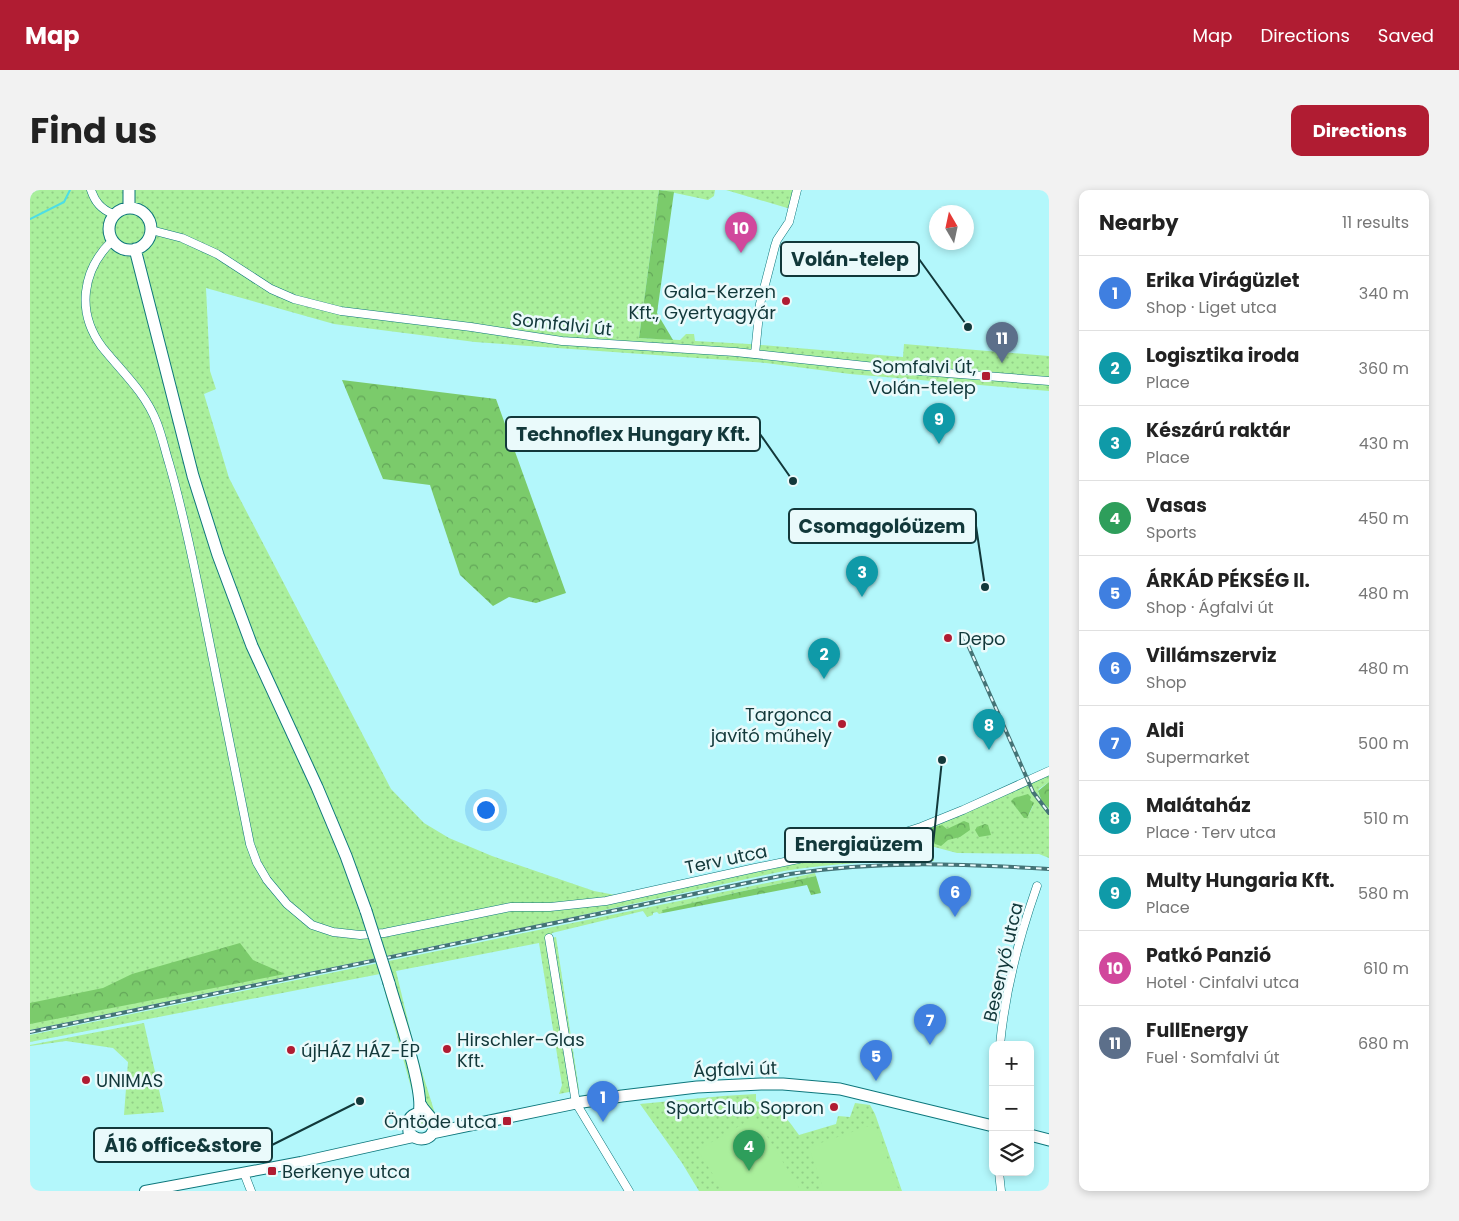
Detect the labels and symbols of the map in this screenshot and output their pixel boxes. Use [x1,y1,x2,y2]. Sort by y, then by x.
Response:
north arrow [929,205,974,250]
pin: 10 [725,212,757,253]
callout: Volán-telep [781,242,919,276]
text: Volán-telep [791,246,909,273]
place label: Gala-Kerzen Kft., Gyertyagyár [629,279,776,325]
marker: Gala-Kerzen Kft., Gyertyagyár [780,295,792,307]
street label: Somfalvi út [511,306,613,342]
pin: 11 [986,322,1018,363]
place label: Somfalvi út, Volán-telep [869,354,976,400]
marker: Somfalvi út, Volán-telep [980,370,992,382]
pin: 9 [923,403,955,444]
callout: Technoflex Hungary Kft. [506,417,760,451]
text: Technoflex Hungary Kft. [516,421,750,448]
callout: Csomagolóüzem [789,509,976,543]
text: Csomagolóüzem [799,513,965,540]
pin: 3 [846,556,878,597]
place label: Depo [958,626,1006,651]
marker: Depo [942,632,954,644]
pin: 2 [808,638,840,679]
place label: Targonca javító műhely [710,702,832,748]
pin: 8 [973,709,1005,750]
marker: Targonca javító műhely [836,718,848,730]
your location [473,797,499,823]
callout: Energiaüzem [785,828,933,862]
text: Energiaüzem [795,831,923,858]
street label: Terv utca [682,838,770,880]
pin: 6 [939,876,971,917]
street label: Besenyő utca [977,900,1029,1024]
pin: 7 [914,1004,946,1045]
place label: Hirschler-Glas Kft. [457,1027,585,1073]
place label: újHÁZ HÁZ-ÉP [301,1038,420,1063]
pin: 5 [860,1040,892,1081]
marker: Hirschler-Glas Kft. [441,1043,453,1055]
marker: újHÁZ HÁZ-ÉP [285,1044,297,1056]
street label: Ágfalvi út [692,1055,778,1083]
place label: UNIMAS [96,1068,163,1093]
marker: UNIMAS [80,1074,92,1086]
pin: 1 [587,1081,619,1122]
place label: SportClub Sopron [666,1095,824,1120]
marker: SportClub Sopron [828,1101,840,1113]
place label: Öntöde utca [384,1109,497,1134]
marker: Öntöde utca [501,1115,513,1127]
callout: Á16 office&store [94,1128,272,1162]
pin: 4 [733,1130,765,1171]
text: Á16 office&store [104,1132,262,1159]
place label: Berkenye utca [282,1159,410,1184]
marker: Berkenye utca [266,1165,278,1177]

